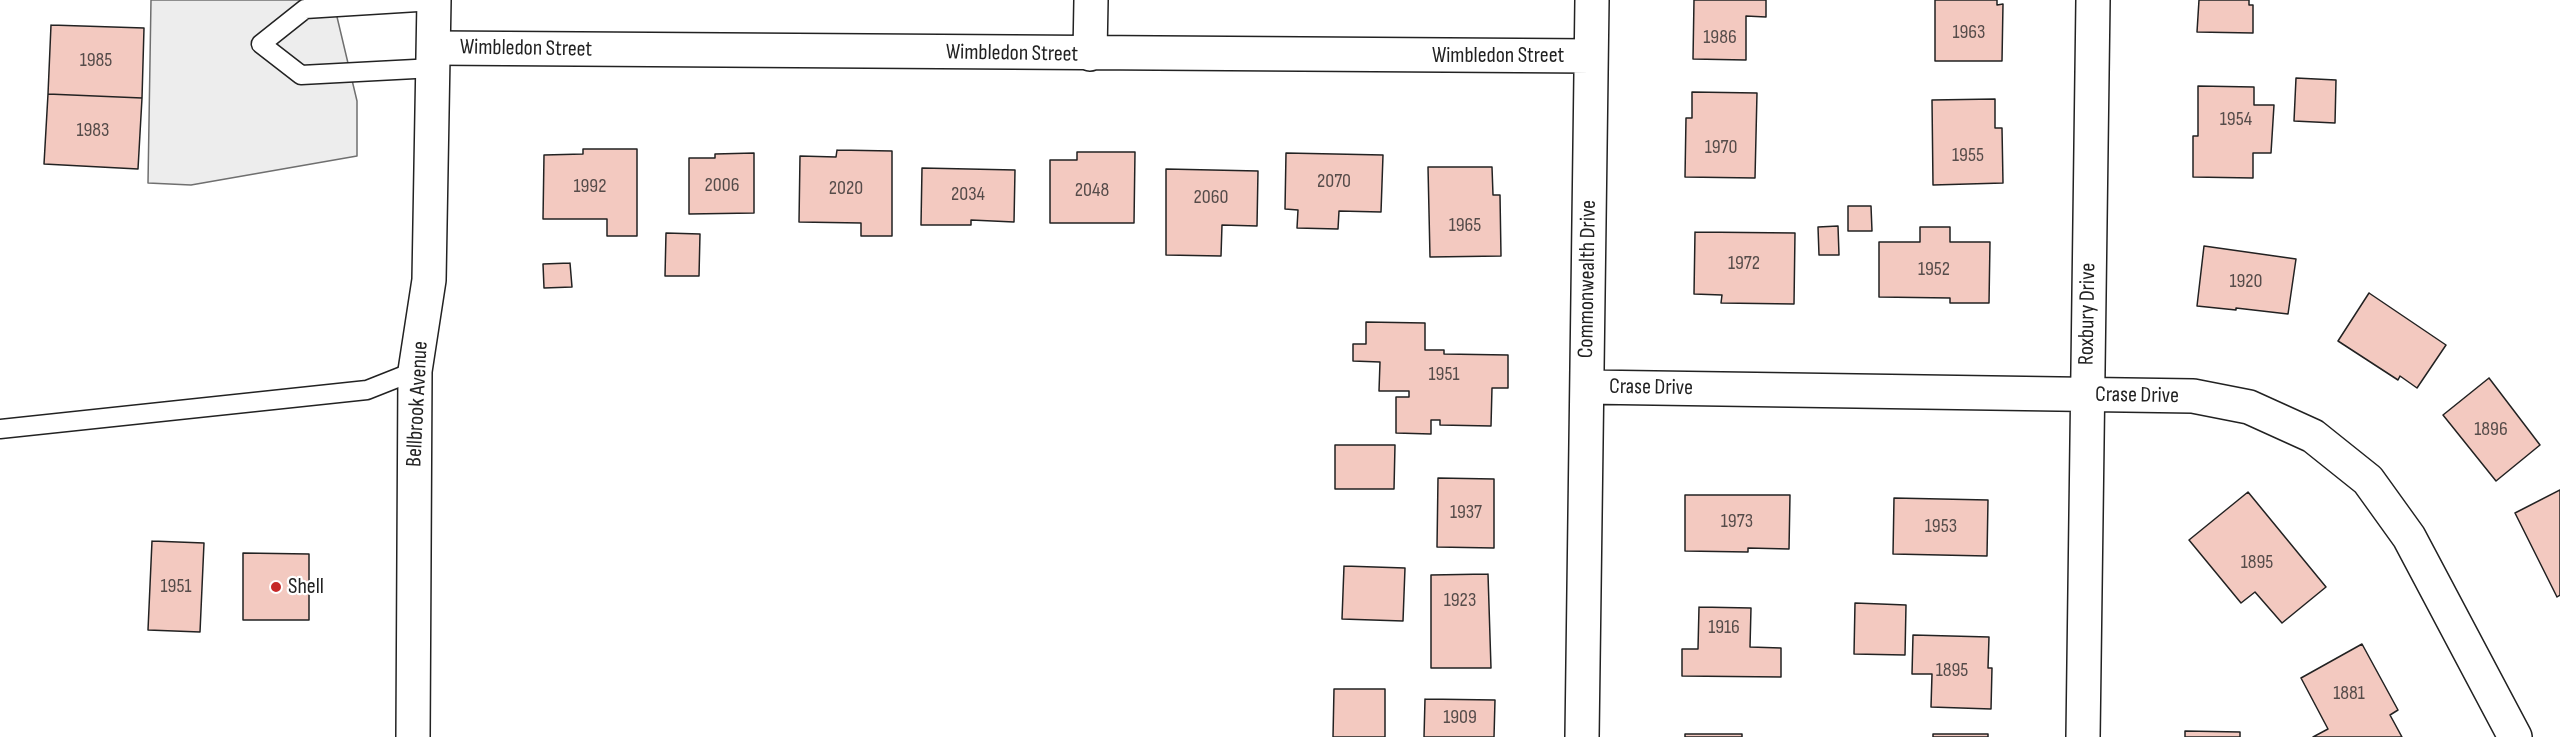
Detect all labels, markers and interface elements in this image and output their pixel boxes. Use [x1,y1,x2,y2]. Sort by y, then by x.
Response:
house number: 1963 [1953,21,1985,45]
house number: 1986 [1703,26,1737,50]
street label: Wimbledon Street [460,35,592,63]
street label: Wimbledon Street [946,40,1078,68]
street label: Wimbledon Street [1432,43,1564,69]
house number: 1985 [80,49,112,73]
house number: 1954 [2220,108,2252,132]
house number: 1983 [77,119,109,143]
house number: 1970 [1705,136,1737,160]
house number: 1955 [1952,144,1984,168]
house number: 2070 [1317,170,1351,194]
house number: 2006 [705,174,739,198]
house number: 1992 [574,175,606,199]
house number: 2020 [829,177,863,201]
house number: 2048 [1075,179,1109,203]
house number: 2034 [951,183,985,207]
house number: 2060 [1194,186,1228,210]
street label: Commonwealth Drive [1573,200,1603,358]
house number: 1965 [1449,214,1481,238]
house number: 1972 [1728,252,1760,276]
house number: 1952 [1918,258,1950,282]
street label: Roxbury Drive [2074,263,2102,365]
house number: 1920 [2229,270,2263,294]
street label: Bellbrook Avenue [402,340,434,468]
house number: 1951 [1429,363,1459,387]
street label: Crase Drive [1609,374,1693,402]
street label: Crase Drive [2095,382,2179,410]
house number: 1896 [2474,418,2508,442]
house number: 1937 [1450,501,1482,525]
house number: 1973 [1721,510,1753,534]
house number: 1953 [1925,515,1957,539]
house number: 1895 [2241,551,2273,575]
place label: Shell [288,574,324,600]
house number: 1951 [161,575,191,599]
marker: Shell [269,580,283,594]
house number: 1923 [1444,589,1476,613]
house number: 1916 [1708,616,1740,640]
house number: 1895 [1936,659,1968,683]
house number: 1881 [2333,682,2365,706]
house number: 1909 [1443,706,1477,730]

